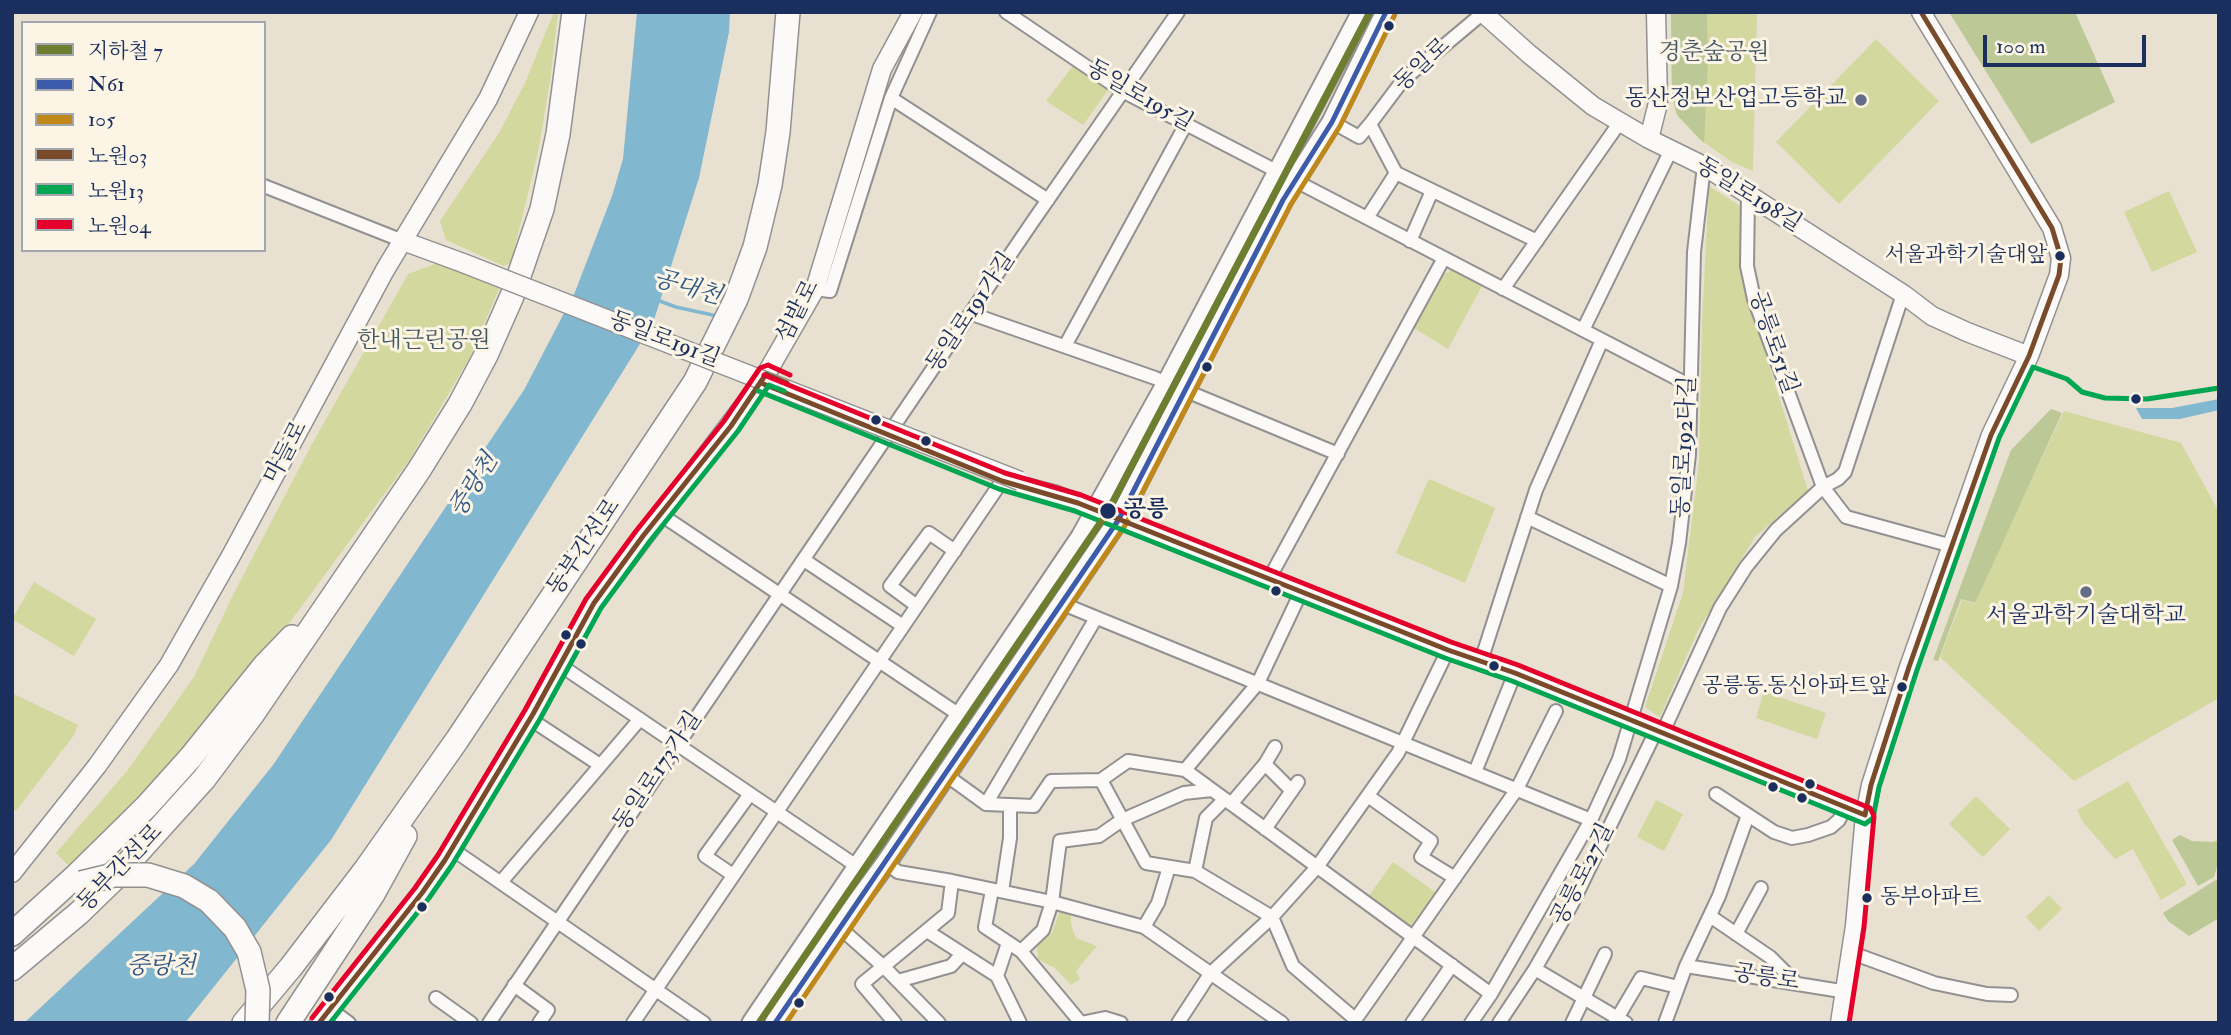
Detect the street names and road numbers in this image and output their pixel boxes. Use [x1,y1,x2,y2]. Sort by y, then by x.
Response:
street label: 동일로 [1389,33,1457,99]
street label: 동일로195길 [1081,55,1197,139]
street label: 동일로198길 [1690,153,1806,239]
street label: 동일로191가길 [922,248,1022,378]
street label: 섬밭로 [772,276,826,348]
street label: 공릉로51길 [1742,288,1802,398]
street label: 동일로191길 [604,307,724,375]
street label: 동일로192다길 [1668,375,1704,519]
street label: 마들로 [259,417,315,489]
street label: 동부간선로 [542,494,628,602]
street label: 동일로173가길 [609,707,709,837]
street label: 동부간선로 [72,819,170,919]
street label: 공릉로27길 [1547,819,1621,931]
street label: 공릉로 [1731,960,1801,998]

